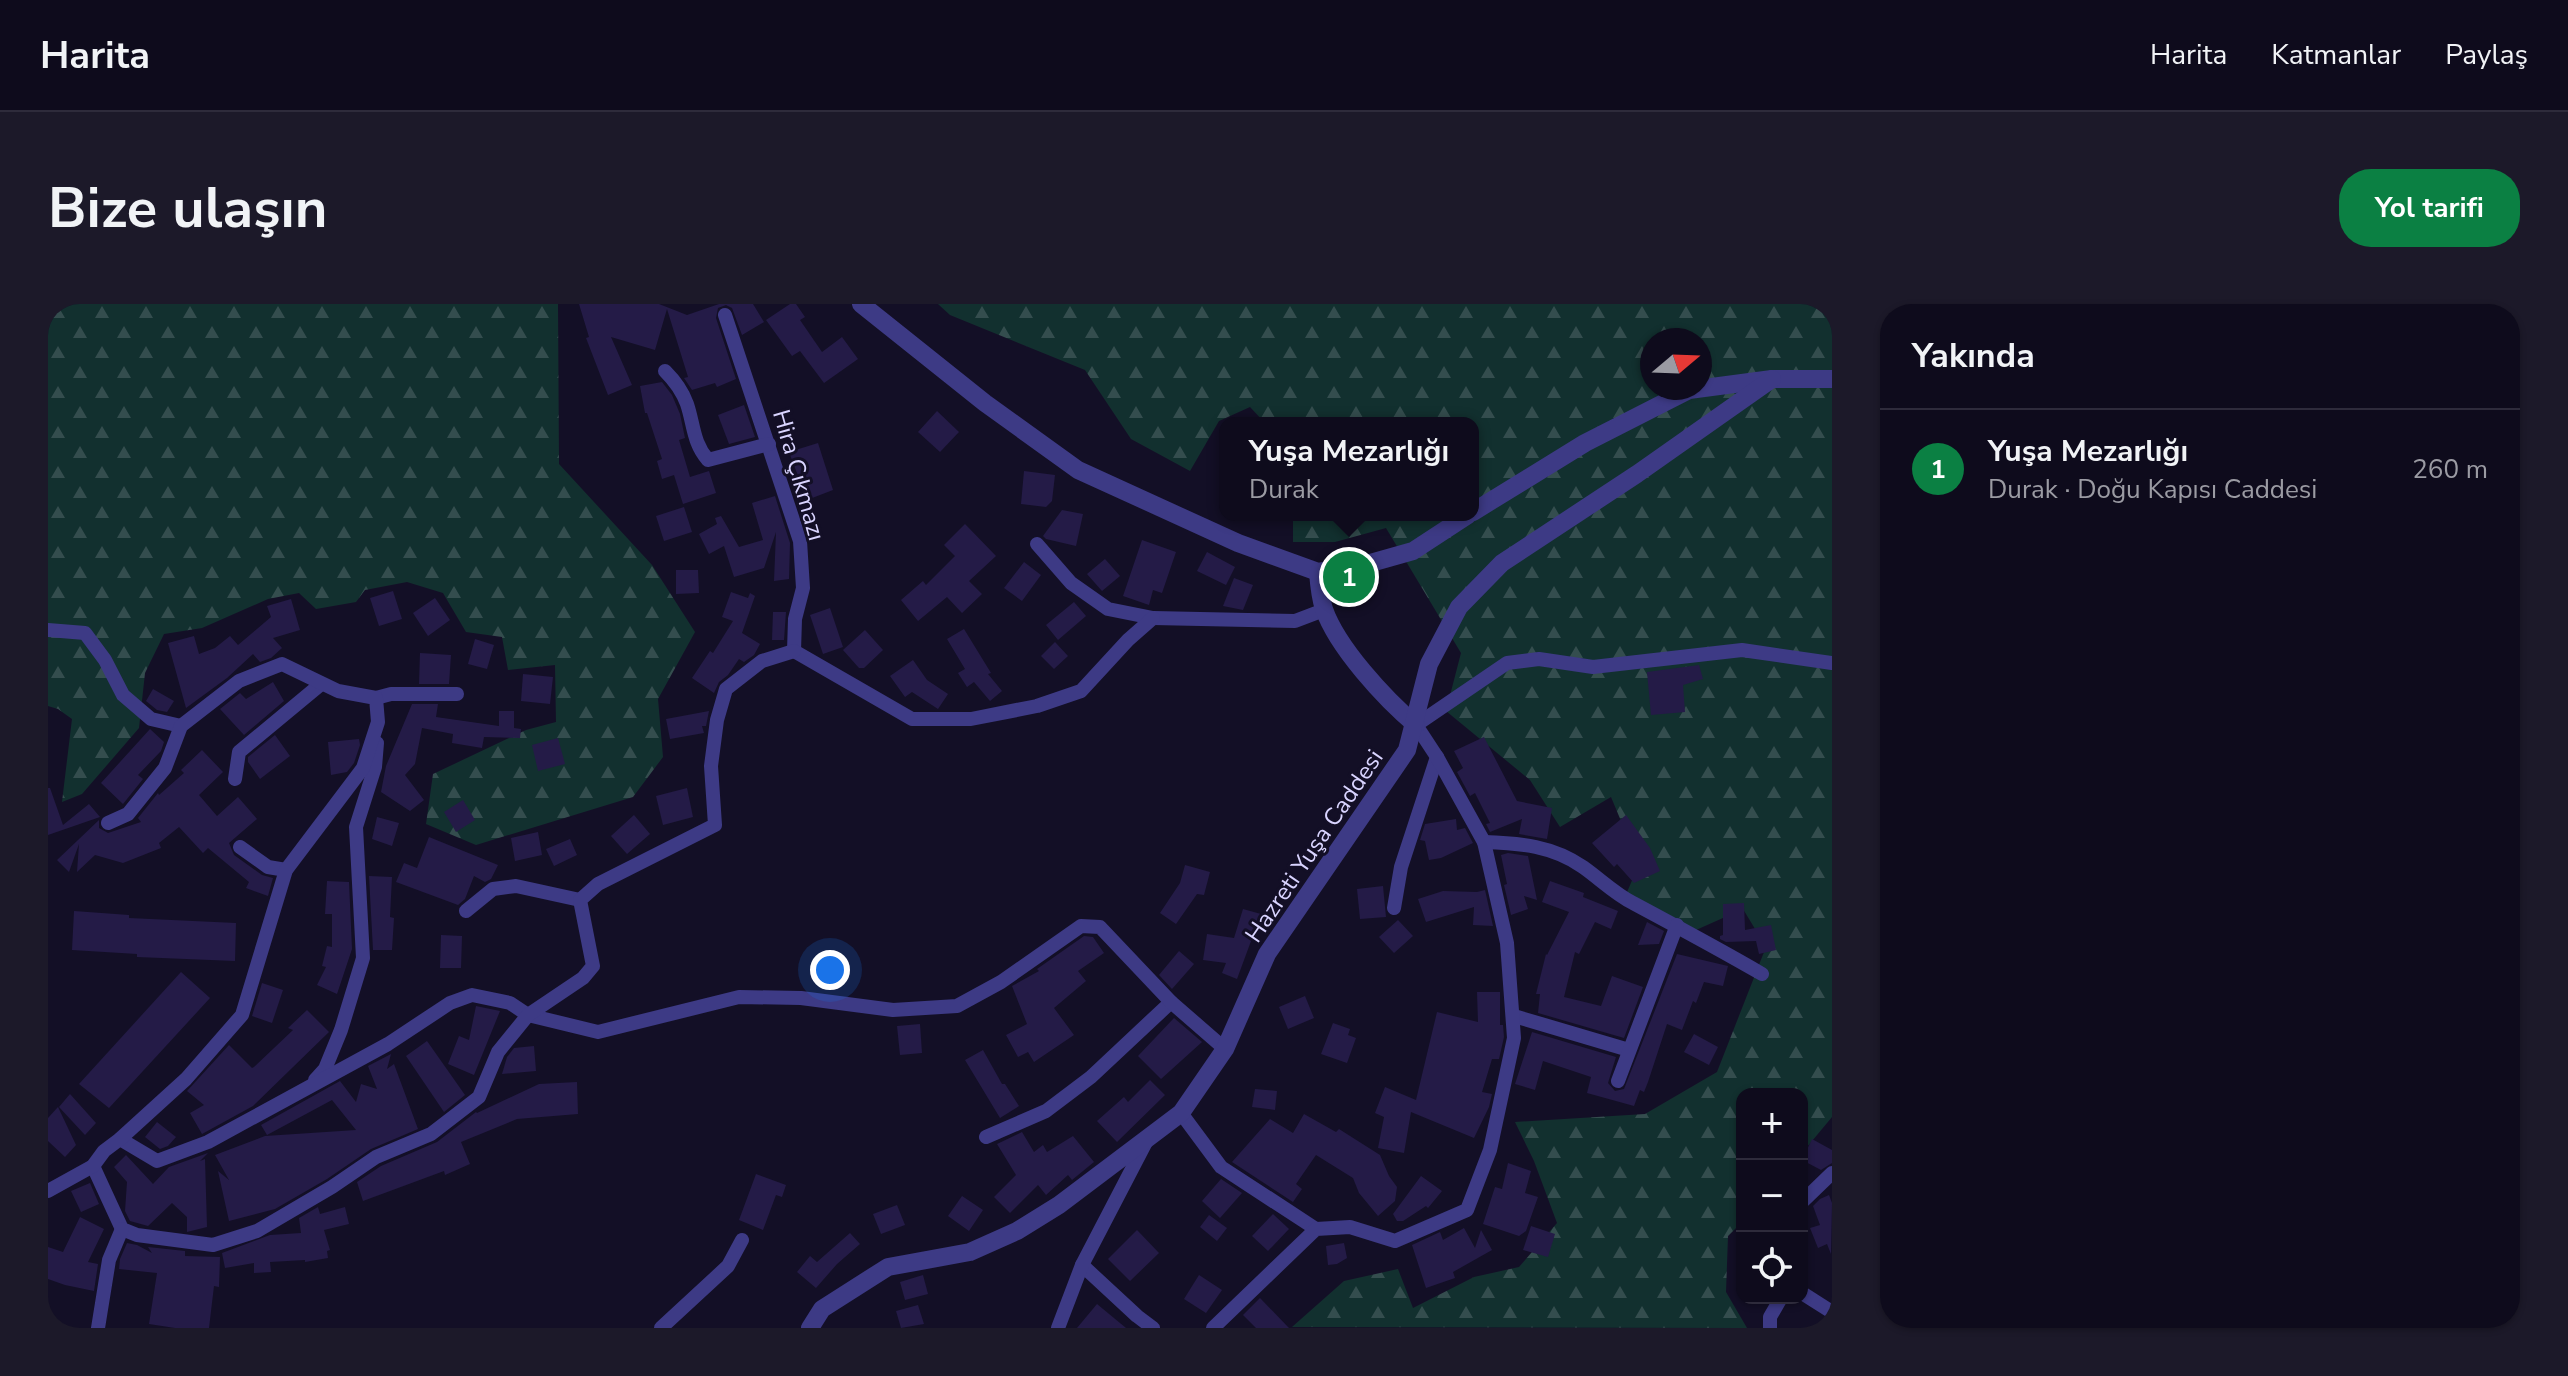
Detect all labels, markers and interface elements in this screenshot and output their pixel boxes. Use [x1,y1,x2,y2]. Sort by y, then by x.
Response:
text: Harita [40,30,150,81]
text: Harita [2150,36,2227,74]
text: Katmanlar [2271,36,2401,74]
text: Paylaş [2445,36,2528,74]
button: Yol tarifi [2339,169,2520,247]
text: Bize ulaşın [48,170,328,247]
north arrow [1640,328,1712,400]
text: Yakında [1912,333,2035,379]
street label: Hira Çıkmazı [765,406,833,544]
popup [1219,417,1479,521]
text: Yuşa Mezarlığı [1249,431,1449,472]
text: Yuşa Mezarlığı [1988,431,2188,472]
text: 1 [1930,452,1946,487]
text: 260 m [2412,452,2488,487]
text: Durak [1249,472,1319,507]
text: Durak · Doğu Kapısı Caddesi [1988,472,2317,507]
pin: 1 [1323,547,1375,607]
street label: Hazreti Yuşa Caddesi [1237,743,1391,949]
your location [810,950,850,990]
map controls [1736,1088,1808,1304]
button: + [1736,1088,1808,1160]
button: − [1736,1160,1808,1232]
button: locate [1736,1232,1808,1304]

